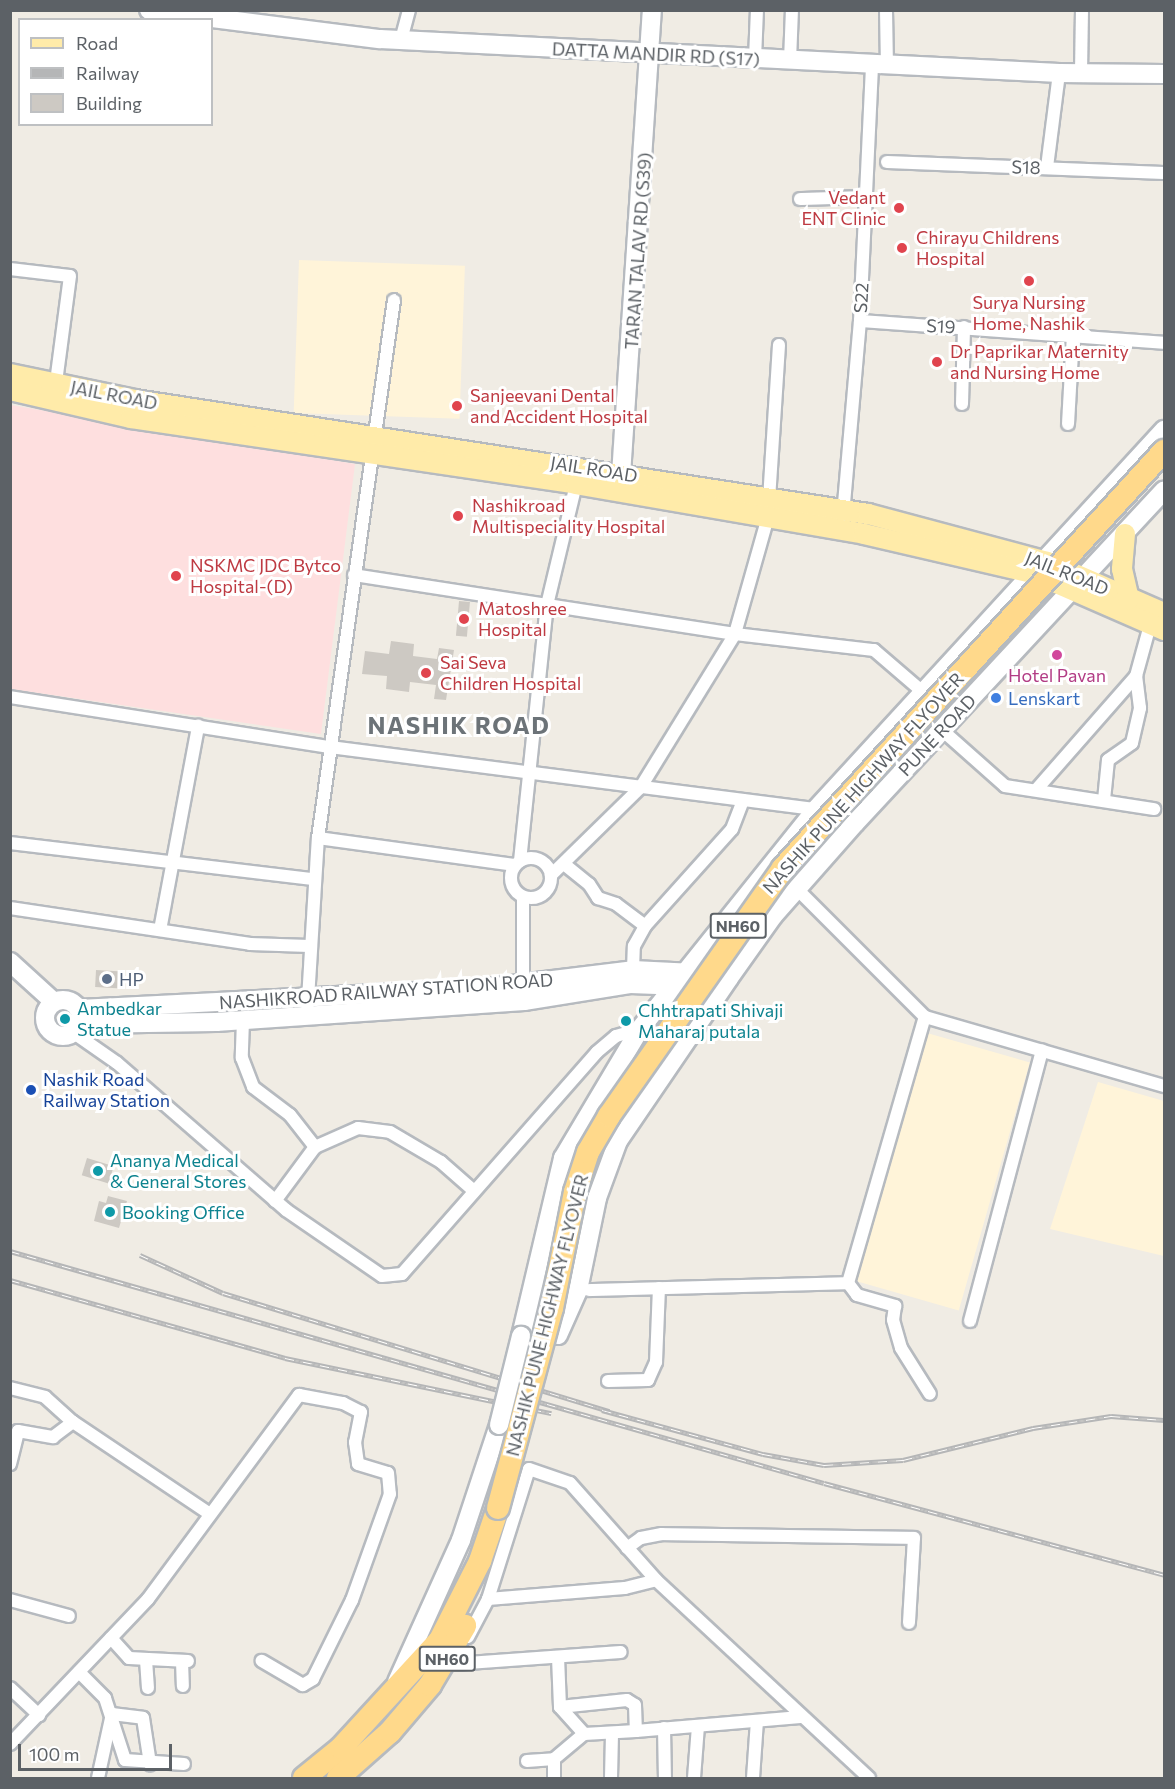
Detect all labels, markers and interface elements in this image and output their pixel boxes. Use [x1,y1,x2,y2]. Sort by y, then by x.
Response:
legend [18,18,213,126]
text: Road [76,32,118,54]
street label: DATTA MANDIR RD (S17) [551,38,761,70]
text: Railway [76,62,139,84]
text: Building [76,92,142,114]
street label: TARAN TALAV RD (S39) [620,152,656,350]
street label: S18 [1011,156,1041,178]
place label: Vedant ENT Clinic [801,187,886,230]
marker: Vedant ENT Clinic [890,199,908,217]
place label: Chirayu Childrens Hospital [916,227,1059,270]
marker: Chirayu Childrens Hospital [893,239,911,257]
marker: Surya Nursing Home, Nashik [1020,272,1038,290]
street label: S22 [849,282,873,314]
place label: Surya Nursing Home, Nashik [972,292,1086,334]
street label: S19 [926,314,956,338]
place label: Dr Paprikar Maternity and Nursing Home [950,341,1129,384]
marker: Dr Paprikar Maternity and Nursing Home [928,353,946,371]
street label: JAIL ROAD [69,376,159,414]
place label: Sanjeevani Dental and Accident Hospital [470,385,648,428]
marker: Sanjeevani Dental and Accident Hospital [448,397,466,415]
street label: JAIL ROAD [549,451,639,487]
place label: Nashikroad Multispeciality Hospital [472,495,665,538]
marker: Nashikroad Multispeciality Hospital [449,507,467,525]
street label: JAIL ROAD [1022,546,1112,600]
place label: NSKMC JDC Bytco Hospital-(D) [190,555,341,598]
marker: NSKMC JDC Bytco Hospital-(D) [167,567,185,585]
place label: Matoshree Hospital [478,598,567,640]
marker: Matoshree Hospital [455,610,473,628]
marker: Hotel Pavan [1050,648,1064,662]
place label: Sai Seva Children Hospital [440,652,581,694]
marker: Sai Seva Children Hospital [417,664,435,682]
place label: Hotel Pavan [1008,664,1106,686]
street label: NASHIK PUNE HIGHWAY FLYOVER [758,668,968,898]
place label: Lenskart [1008,687,1080,709]
street label: PUNE ROAD [894,690,980,780]
marker: Lenskart [989,691,1003,705]
district label: NASHIK ROAD [368,711,550,739]
road number: NH60 [710,913,766,939]
place label: HP [119,968,144,990]
street label: NASHIKROAD RAILWAY STATION ROAD [218,969,554,1013]
marker: HP [100,972,114,986]
place label: Ambedkar Statue [77,998,162,1040]
place label: Chhtrapati Shivaji Maharaj putala [638,1000,783,1042]
marker: Ambedkar Statue [58,1012,72,1026]
marker: Chhtrapati Shivaji Maharaj putala [619,1014,633,1028]
place label: Nashik Road Railway Station [43,1069,170,1112]
marker: Nashik Road Railway Station [24,1083,38,1097]
place label: Ananya Medical & General Stores [110,1150,247,1192]
marker: Ananya Medical & General Stores [91,1164,105,1178]
street label: NASHIK PUNE HIGHWAY FLYOVER [501,1172,593,1458]
place label: Booking Office [122,1201,245,1223]
marker: Booking Office [103,1205,117,1219]
road number: NH60 [418,1646,476,1672]
scale bar [21,1732,176,1770]
text: 100 m [29,1743,79,1765]

